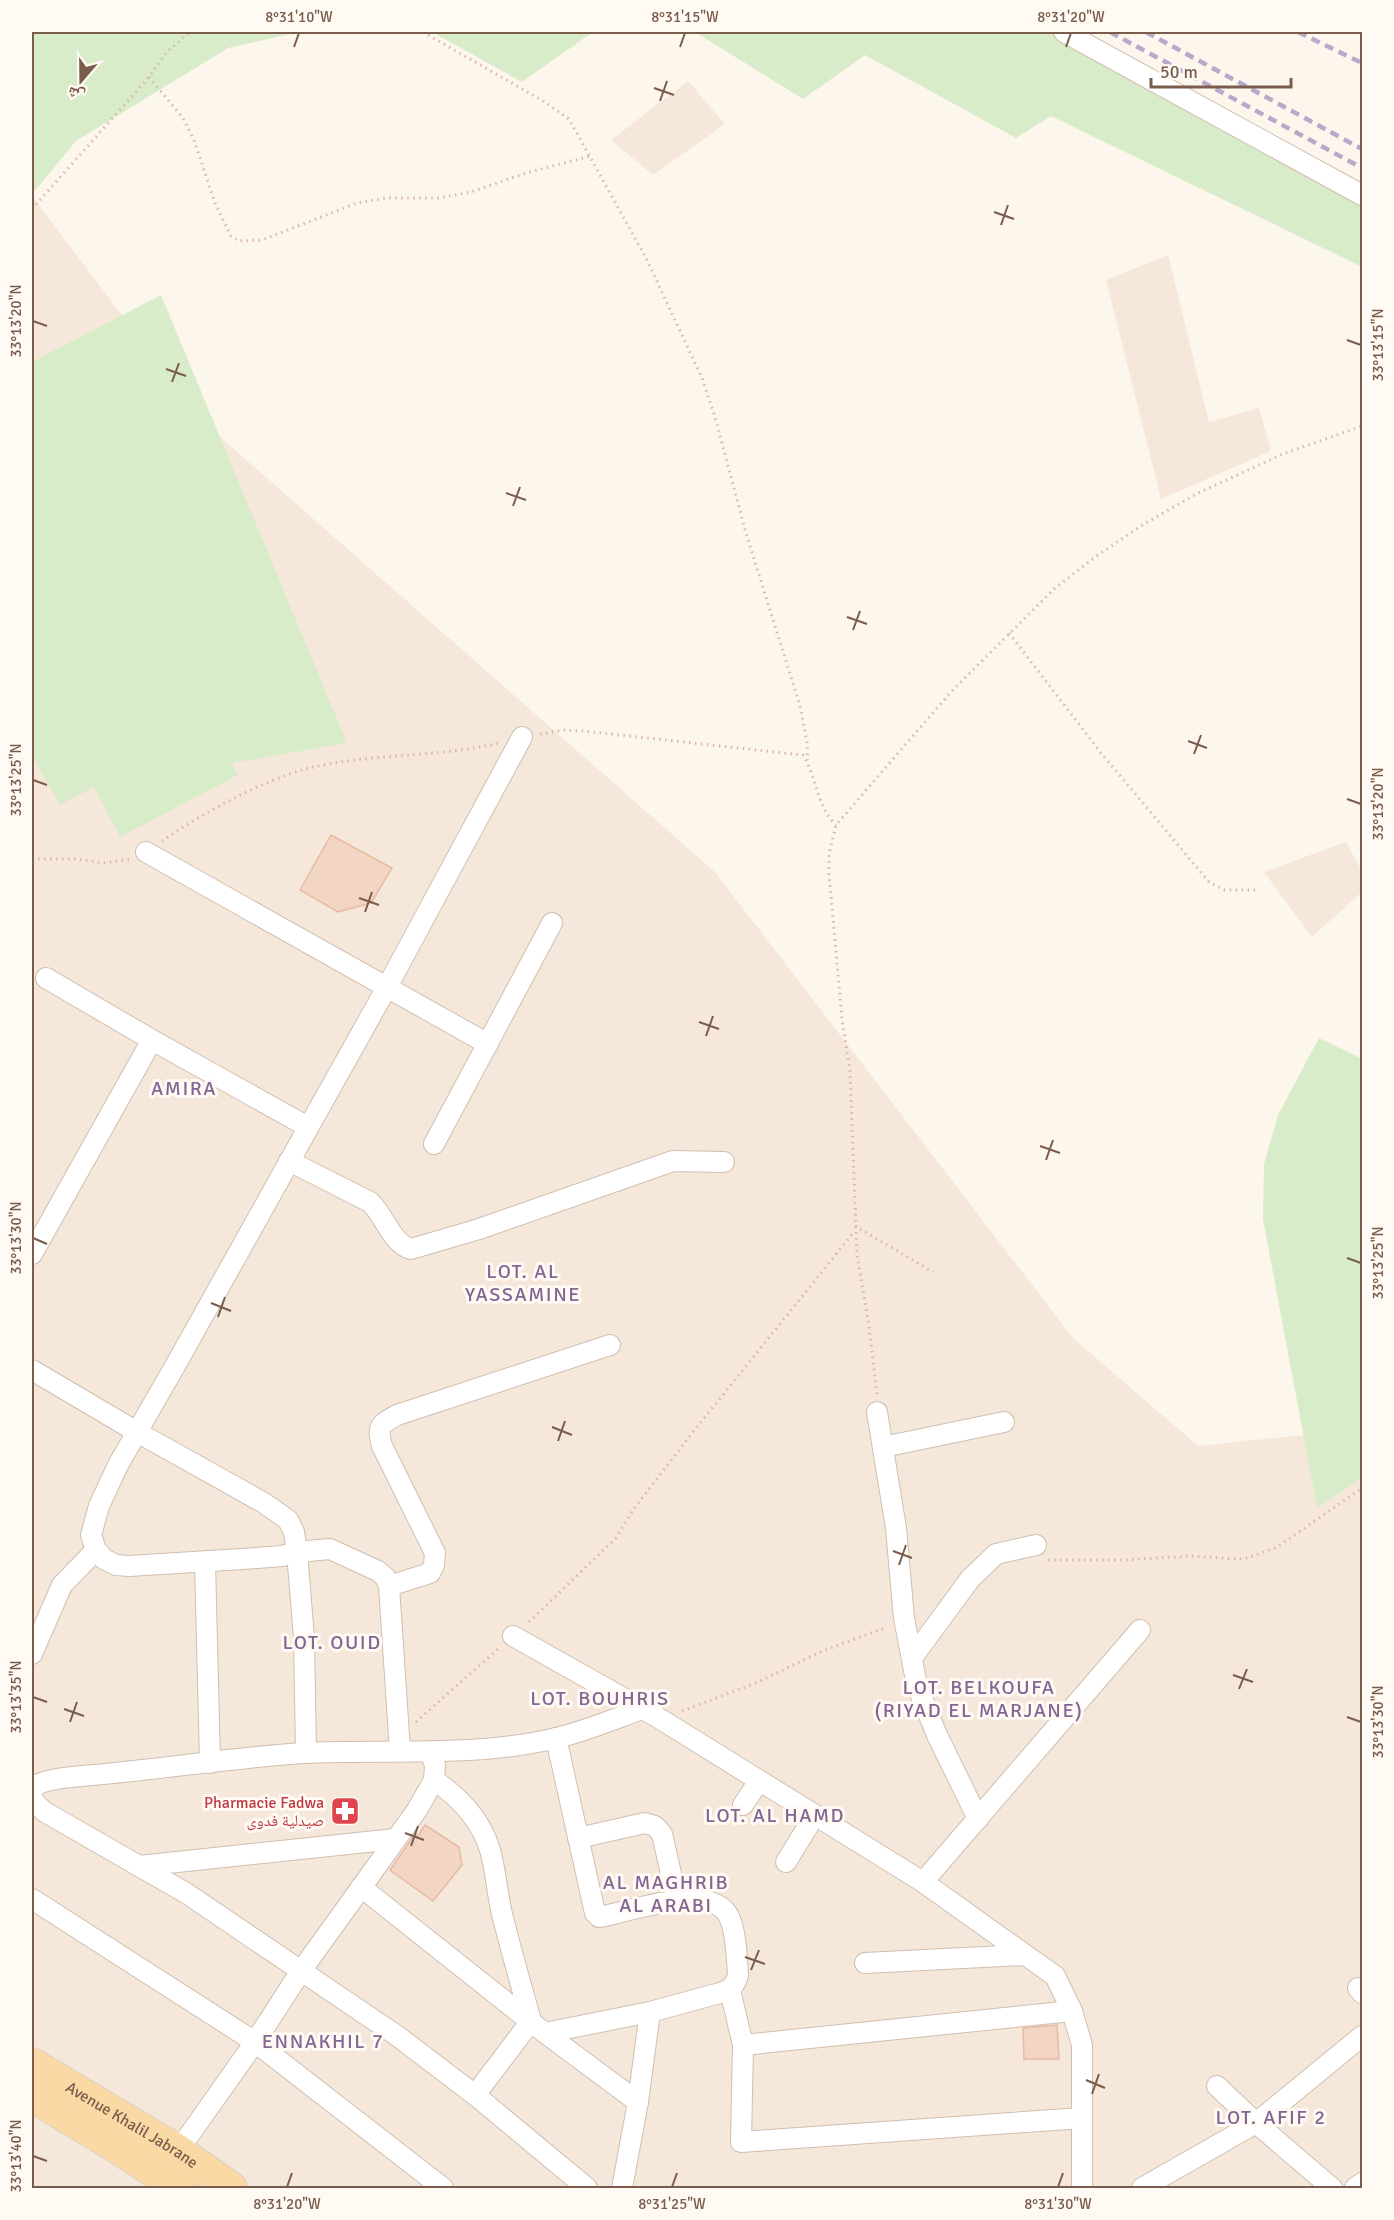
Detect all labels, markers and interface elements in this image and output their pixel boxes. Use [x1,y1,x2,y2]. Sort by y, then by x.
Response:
text: 8°31'10"W [265,8,333,26]
text: 8°31'15"W [651,8,719,26]
text: 8°31'20"W [1037,8,1105,26]
north arrow [51,51,111,111]
scale bar [1151,51,1290,89]
text: 50 m [1160,61,1198,83]
text: ش [65,82,88,106]
text: 33°13'20"N [7,284,25,358]
text: 33°13'15"N [1369,308,1387,382]
text: 33°13'25"N [7,743,25,817]
text: 33°13'20"N [1369,767,1387,841]
district label: AMIRA [151,1076,217,1101]
text: 33°13'30"N [7,1201,25,1275]
text: 33°13'25"N [1369,1226,1387,1300]
district label: LOT. AL YASSAMINE [465,1259,581,1307]
district label: LOT. OUID [282,1630,382,1655]
text: 33°13'35"N [7,1660,25,1734]
district label: LOT. BELKOUFA (RIYAD EL MARJANE) [875,1675,1083,1723]
text: 33°13'30"N [1369,1685,1387,1759]
district label: LOT. BOUHRIS [530,1686,670,1711]
place label: Pharmacie Fadwa صيدلية فدوى [204,1793,324,1831]
pharmacy icon: Pharmacie Fadwa صيدلية فدوى [329,1795,361,1827]
district label: LOT. AL HAMD [705,1803,845,1828]
district label: AL MAGHRIB AL ARABI [603,1870,729,1918]
district label: ENNAKHIL 7 [262,2029,384,2054]
street label: Avenue Khalil Jabrane [62,2077,202,2173]
district label: LOT. AFIF 2 [1216,2105,1326,2130]
text: 33°13'40"N [7,2119,25,2193]
text: 8°31'20"W [253,2195,321,2213]
text: 8°31'25"W [638,2195,706,2213]
text: 8°31'30"W [1024,2195,1092,2213]

